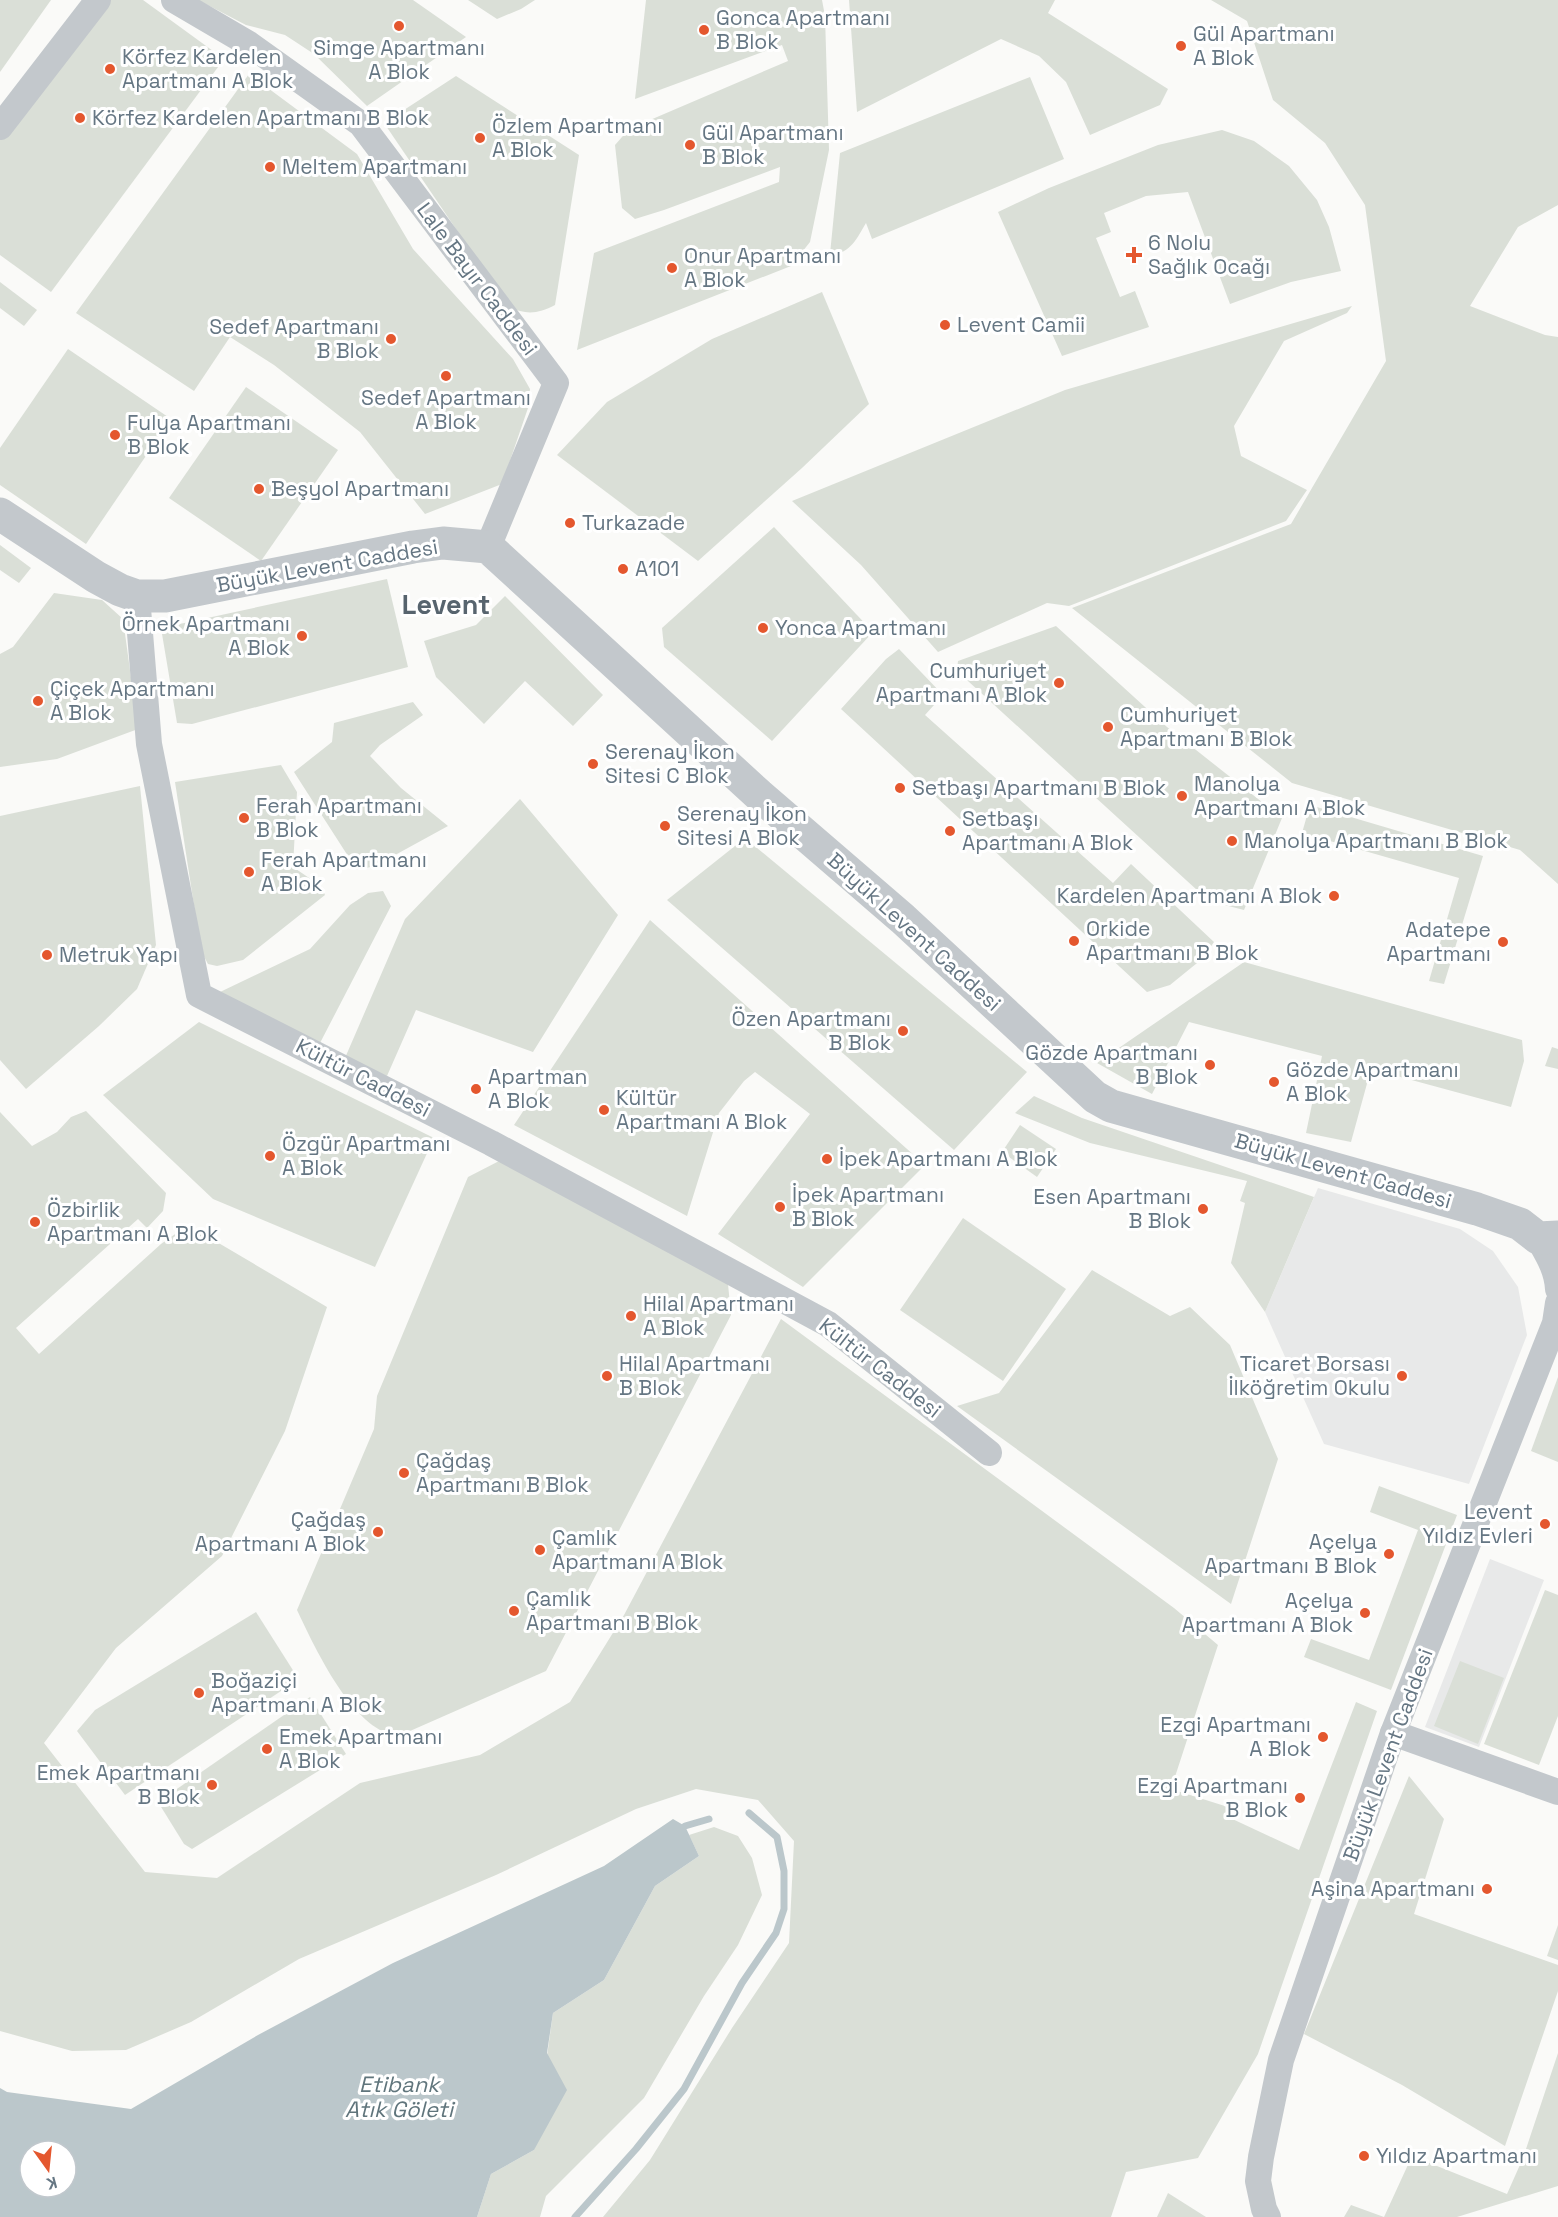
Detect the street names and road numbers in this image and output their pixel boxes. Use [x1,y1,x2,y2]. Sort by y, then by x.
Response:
street label: Lale Bayır Caddesi [411,197,544,360]
street label: Büyük Levent Caddesi [214,533,440,598]
street label: Büyük Levent Caddesi [822,847,1007,1017]
street label: Kültür Caddesi [291,1032,435,1123]
street label: Büyük Levent Caddesi [1232,1127,1455,1214]
street label: Kültür Caddesi [814,1312,947,1424]
street label: Büyük Levent Caddesi [1336,1645,1439,1865]

